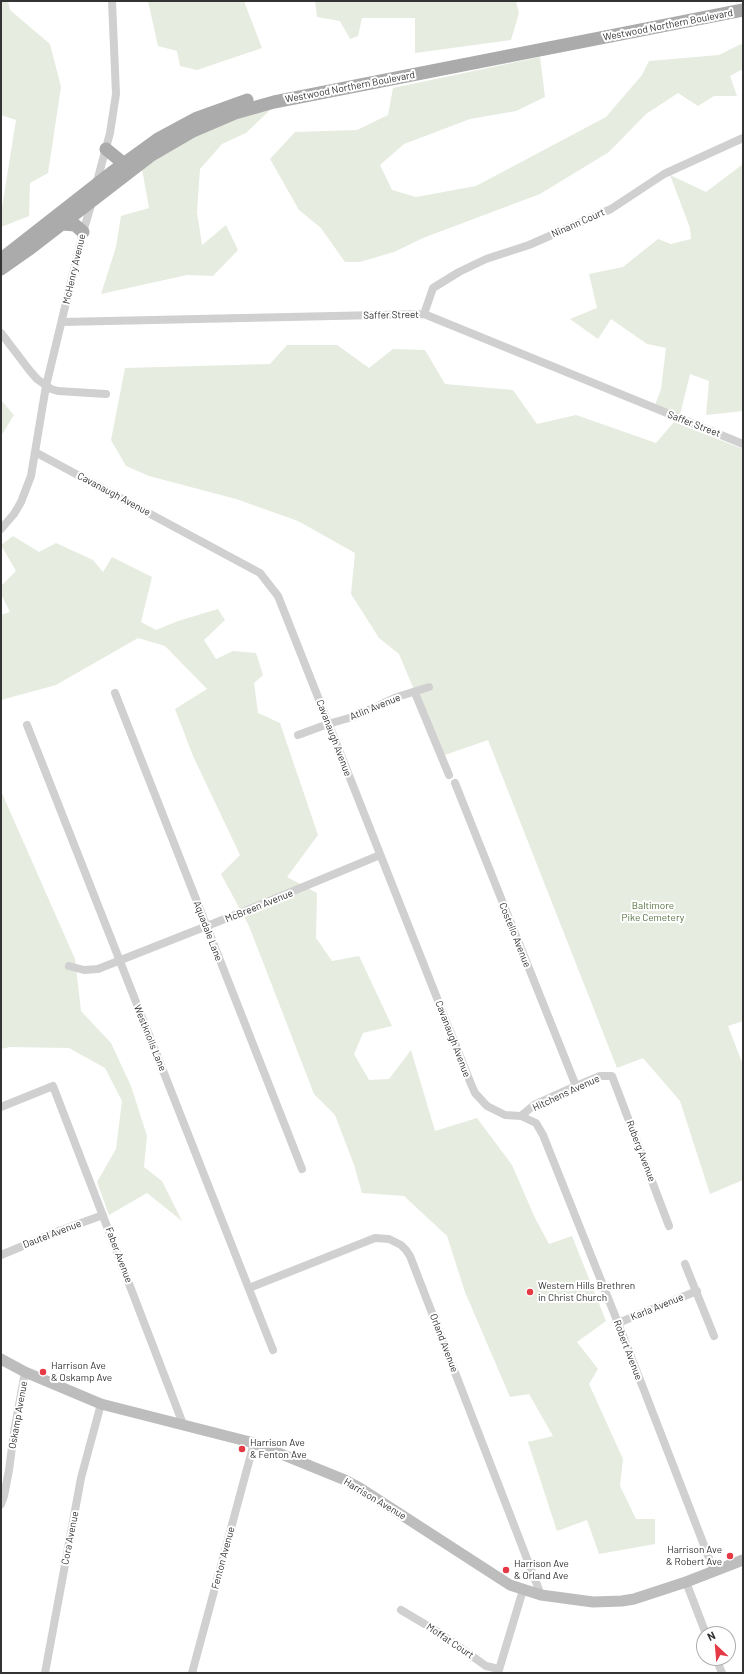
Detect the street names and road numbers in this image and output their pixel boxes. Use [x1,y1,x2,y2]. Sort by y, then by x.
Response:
street label: Westwood Northern Boulevard [602,7,734,43]
street label: Westwood Northern Boulevard [284,69,416,105]
street label: Ninann Court [550,206,606,240]
street label: McHenry Avenue [60,233,88,305]
street label: Saffer Street [363,309,419,321]
street label: Saffer Street [666,408,722,440]
street label: Cavanaugh Avenue [75,470,153,518]
street label: Atlin Avenue [348,691,402,723]
street label: Cavanaugh Avenue [314,698,354,778]
street label: McBreen Avenue [223,887,295,925]
street label: Aquadale Lane [191,899,225,963]
street label: Costello Avenue [497,901,533,969]
street label: Cavanaugh Avenue [433,999,473,1079]
street label: Westknolls Lane [131,1003,169,1073]
street label: Hitchens Avenue [531,1072,601,1114]
street label: Ruberg Avenue [624,1119,658,1183]
street label: Dautel Avenue [21,1217,83,1251]
street label: Faber Avenue [103,1225,135,1285]
street label: Karla Avenue [629,1291,685,1323]
street label: Orland Avenue [427,1312,461,1374]
street label: Robert Avenue [611,1318,645,1382]
street label: Oskamp Avenue [6,1380,30,1450]
street label: Harrison Avenue [342,1476,408,1522]
street label: Cora Avenue [59,1510,81,1566]
street label: Fenton Avenue [209,1525,237,1591]
street label: Moffat Court [424,1621,476,1661]

